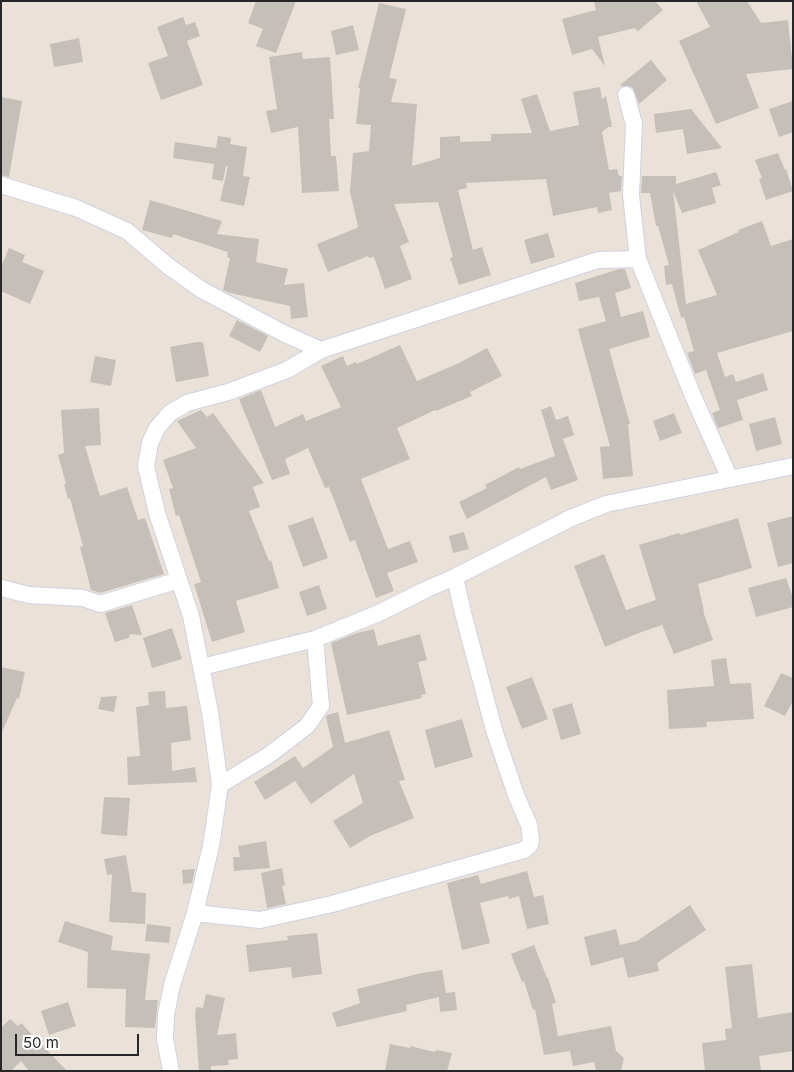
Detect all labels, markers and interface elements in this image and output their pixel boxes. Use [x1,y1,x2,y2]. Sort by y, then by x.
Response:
scale bar [18,1024,141,1056]
text: 50 m [23,1033,59,1052]

